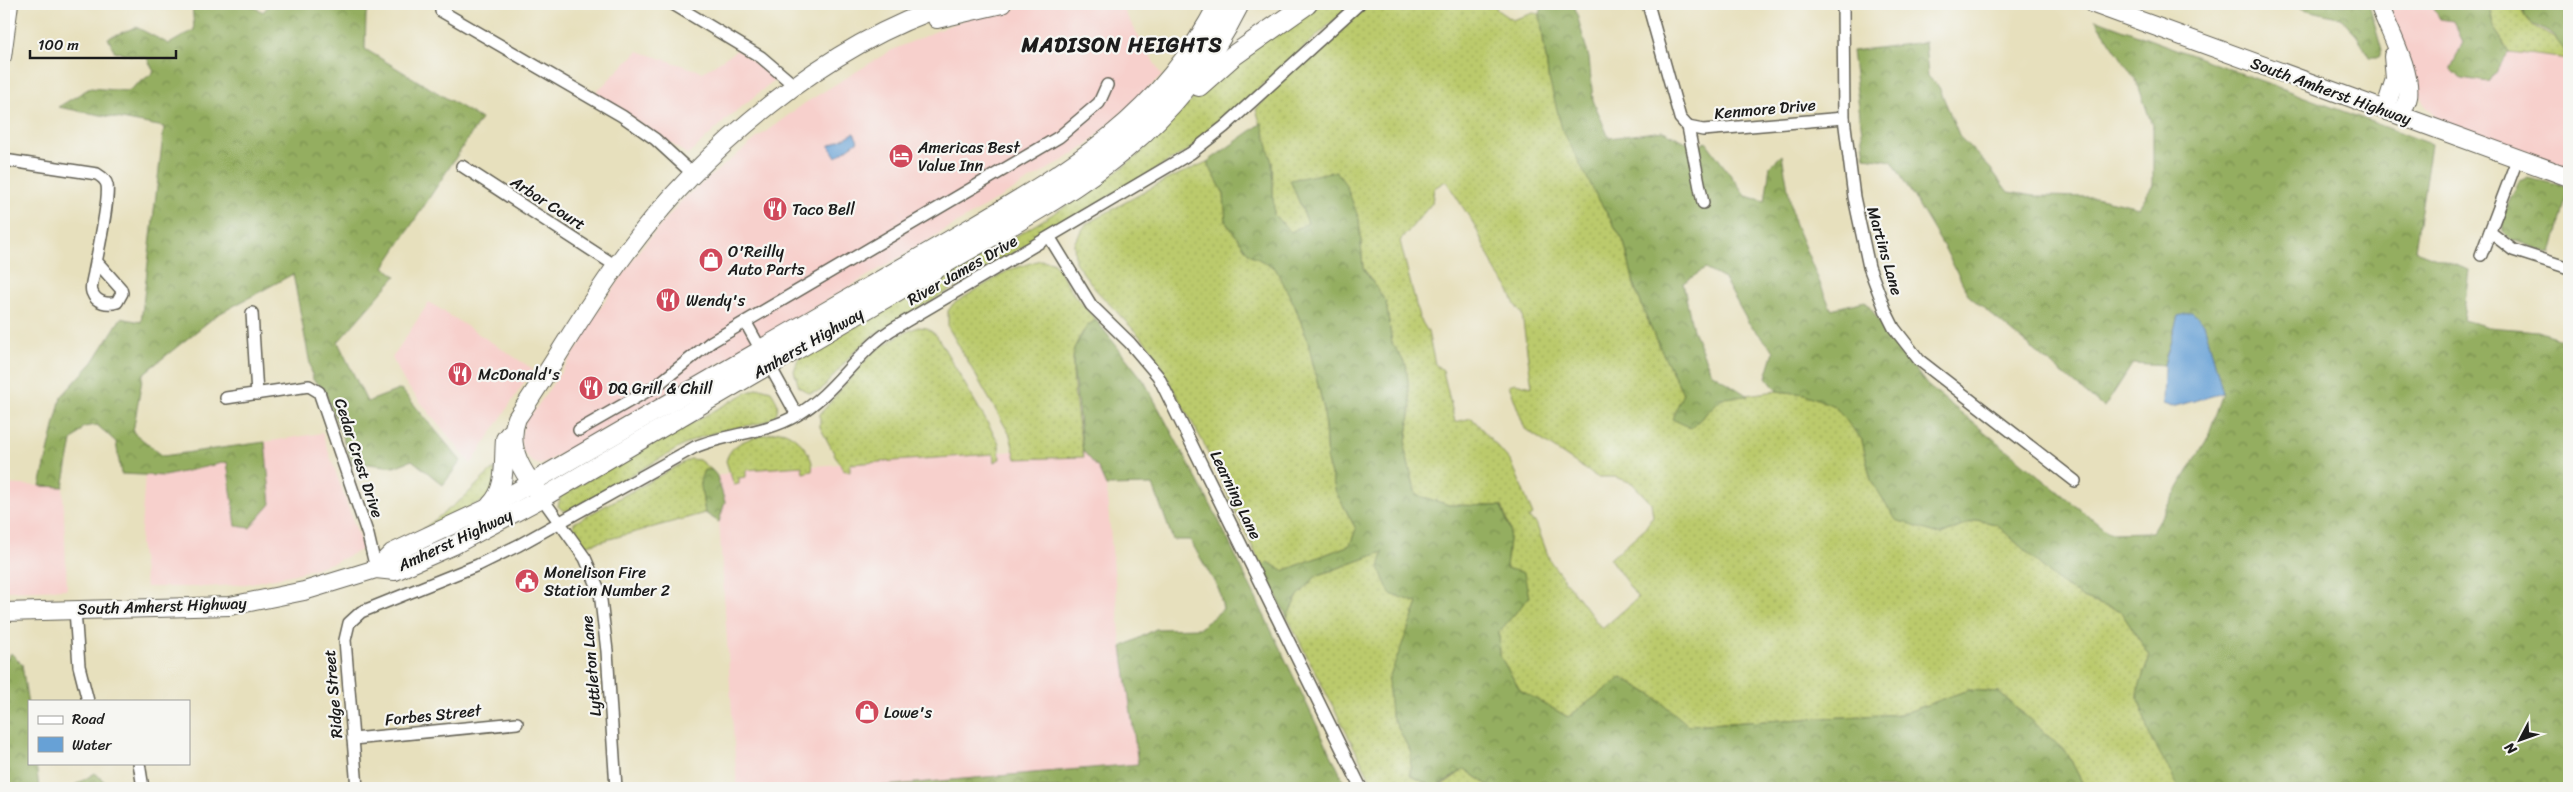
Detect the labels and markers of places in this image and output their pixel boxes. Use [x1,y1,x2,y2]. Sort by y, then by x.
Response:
place label: Americas Best Value Inn [917,133,1020,180]
hotel icon: Americas Best Value Inn [888,143,914,169]
place label: Taco Bell [792,195,855,224]
restaurant icon: Taco Bell [762,196,788,222]
place label: O'Reilly Auto Parts [727,237,805,284]
shop icon: O'Reilly Auto Parts [698,247,724,273]
place label: Wendy's [686,286,746,315]
restaurant icon: Wendy's [655,287,681,313]
place label: McDonald's [478,360,560,389]
restaurant icon: McDonald's [447,361,473,387]
place label: DQ Grill & Chill [608,374,713,403]
restaurant icon: DQ Grill & Chill [578,375,604,401]
place label: Monelison Fire Station Number 2 [544,558,670,605]
public building icon: Monelison Fire Station Number 2 [514,568,540,594]
place label: Lowe's [884,698,933,727]
shop icon: Lowe's [854,699,880,725]

